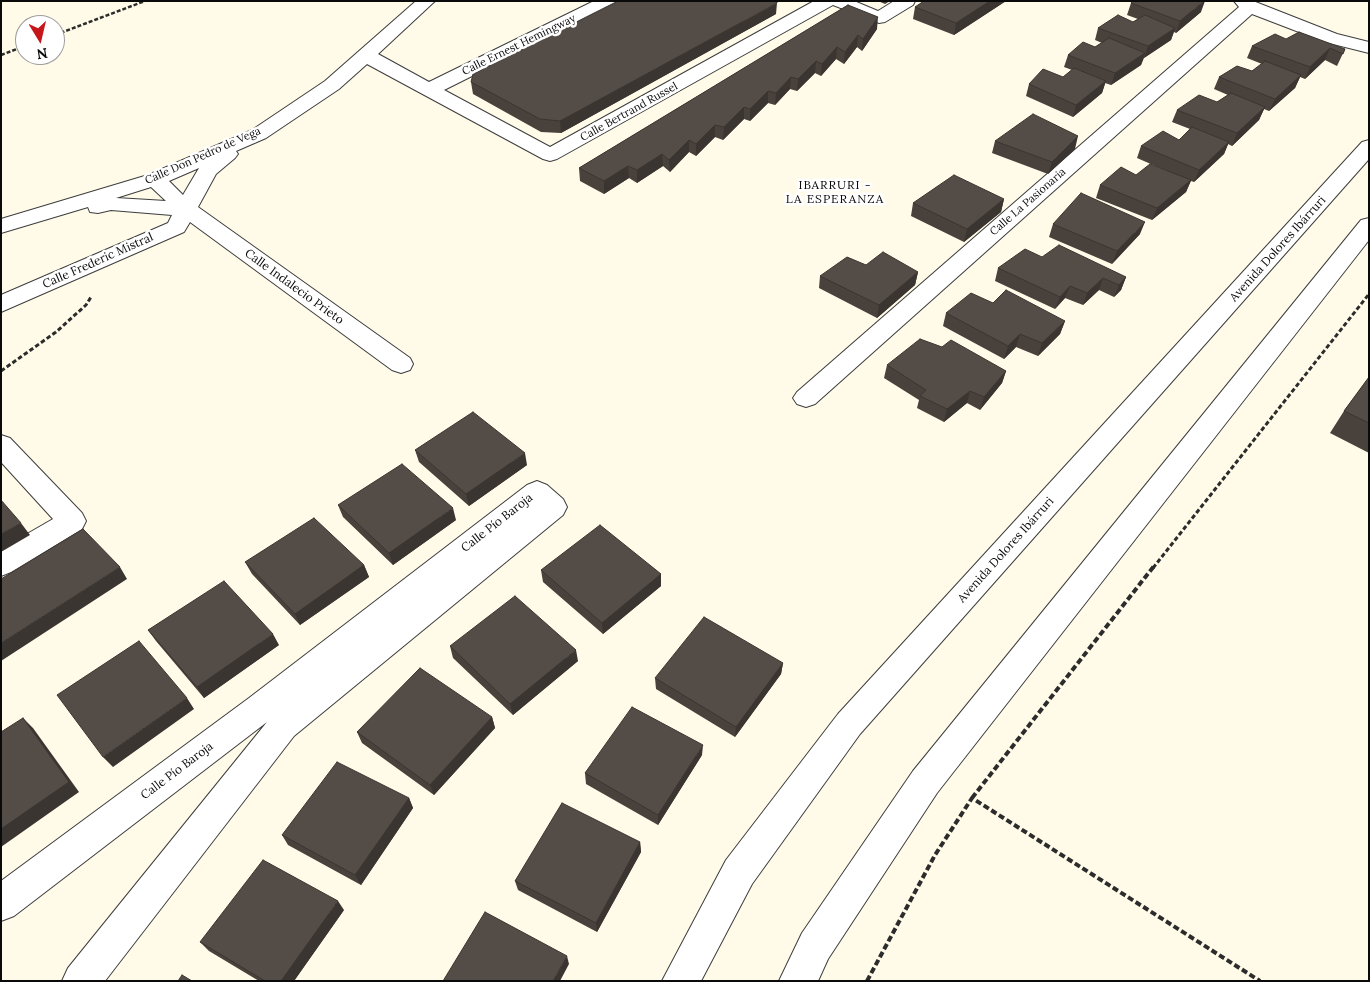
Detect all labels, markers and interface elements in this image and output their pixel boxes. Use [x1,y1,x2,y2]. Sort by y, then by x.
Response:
street label: Calle Ernest Hemingway [460,12,578,78]
north arrow [15,15,65,65]
text: N [35,44,49,64]
street label: Calle Bertrand Russel [578,80,680,144]
street label: Calle Don Pedro de Vega [143,124,263,188]
street label: Calle La Pasionaria [987,165,1069,239]
district label: IBARRURI - LA ESPERANZA [784,179,886,207]
street label: Avenida Dolores Ibárruri [1227,193,1329,305]
street label: Calle Frederic Mistral [40,230,156,292]
street label: Calle Indalecio Prieto [242,246,346,328]
street label: Calle Pío Baroja [458,491,536,555]
street label: Avenida Dolores Ibárruri [955,494,1057,606]
street label: Calle Pío Baroja [138,739,216,803]

